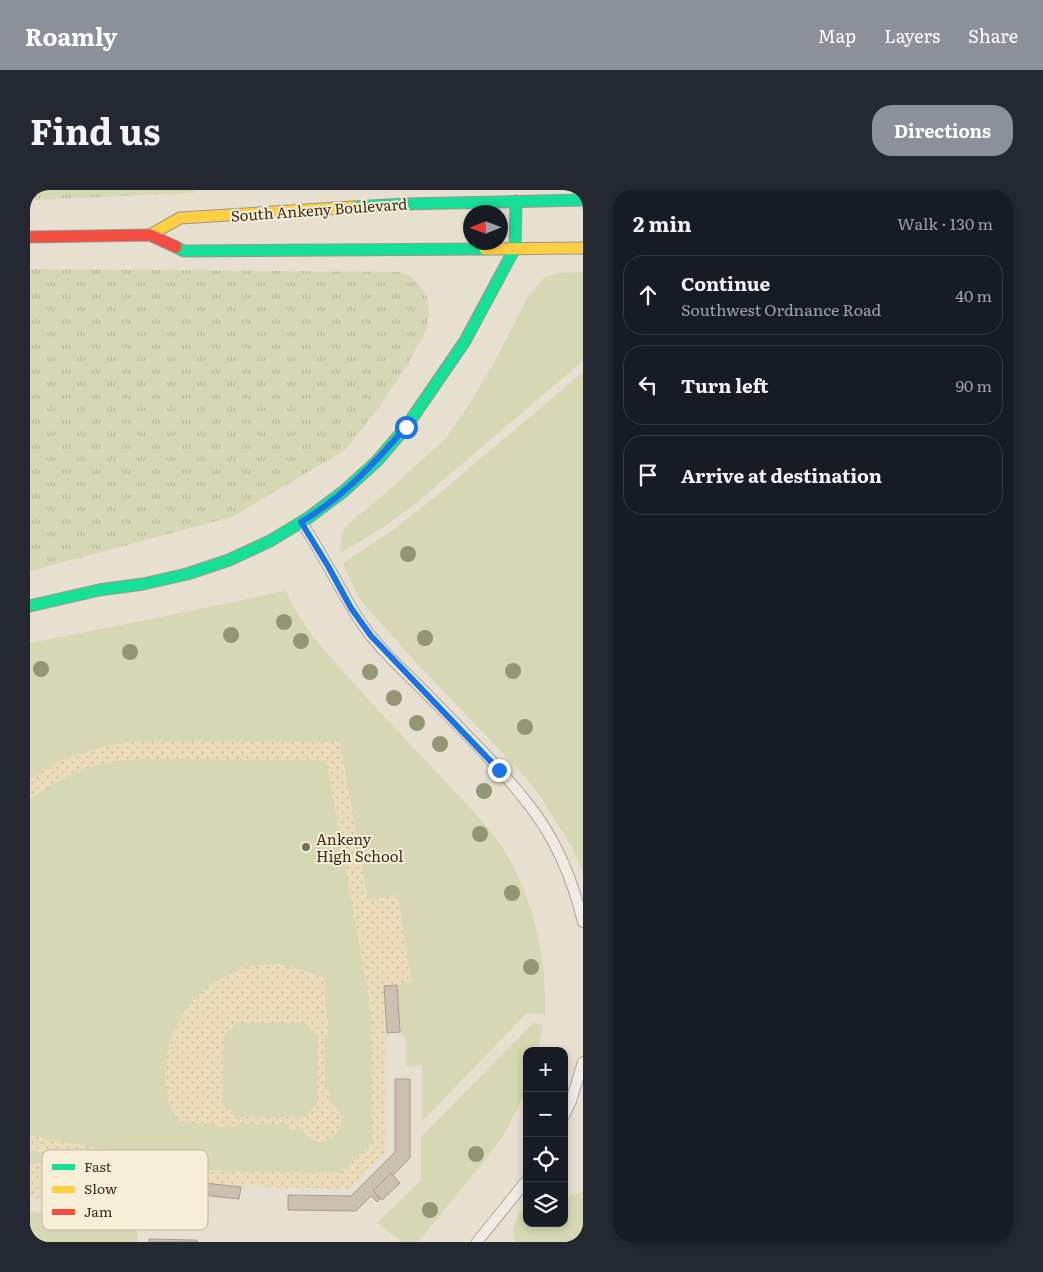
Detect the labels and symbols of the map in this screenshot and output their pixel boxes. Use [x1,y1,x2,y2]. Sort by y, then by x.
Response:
street label: South Ankeny Boulevard [230,191,408,227]
north arrow [463,205,508,250]
route start [395,416,418,439]
route end [488,759,511,782]
place label: Ankeny High School [316,827,403,867]
marker: Ankeny High School [300,841,312,853]
legend [42,1150,208,1230]
text: Fast [84,1156,112,1176]
text: Slow [84,1178,117,1198]
text: Jam [84,1201,113,1221]

